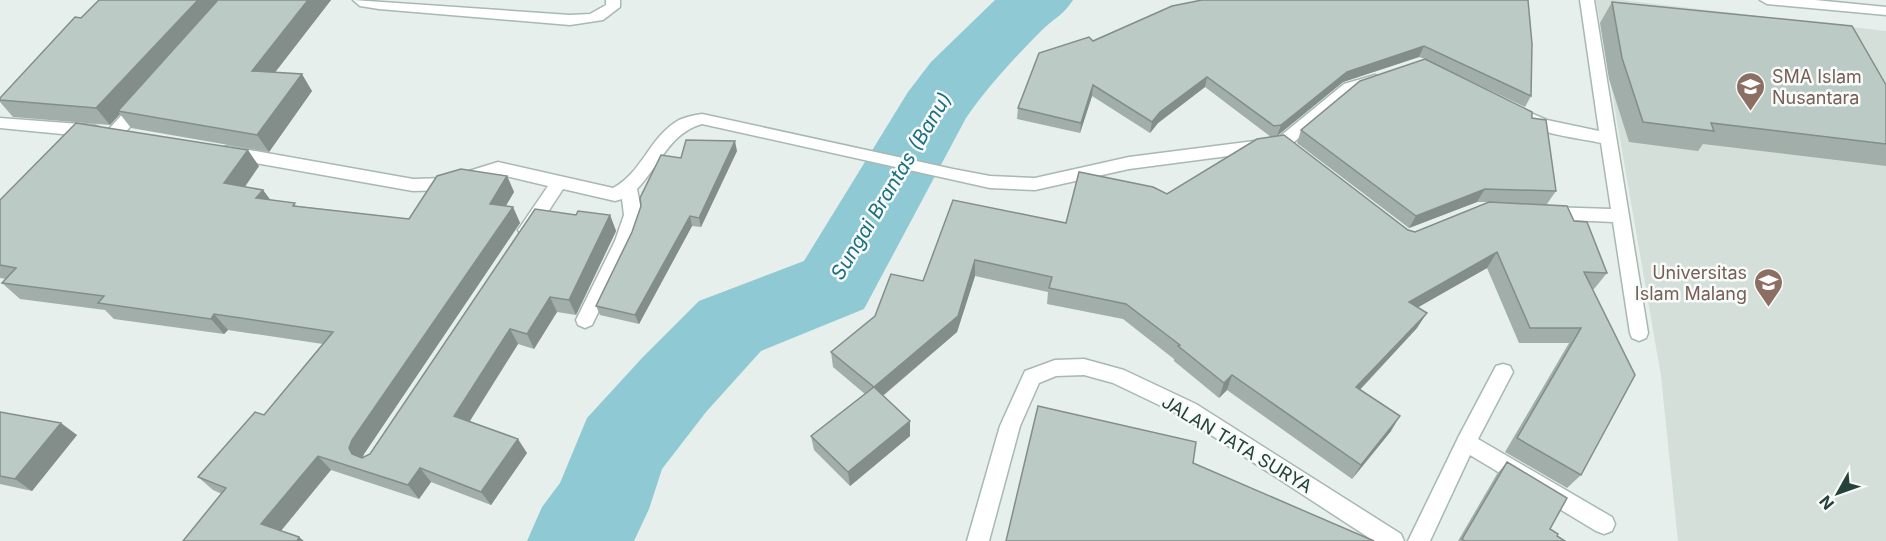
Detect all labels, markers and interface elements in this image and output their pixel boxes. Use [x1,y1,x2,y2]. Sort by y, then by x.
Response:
place label: SMA Islam Nusantara [1772,66,1862,108]
school or university icon: SMA Islam Nusantara [1735,70,1767,112]
water label: Sungai Brantas (Banu) [826,88,956,284]
place label: Universitas Islam Malang [1635,262,1747,304]
school or university icon: Universitas Islam Malang [1752,266,1784,308]
street label: JALAN TATA SURYA [1158,391,1316,497]
north arrow [1808,463,1868,523]
text: N [1815,492,1838,514]

